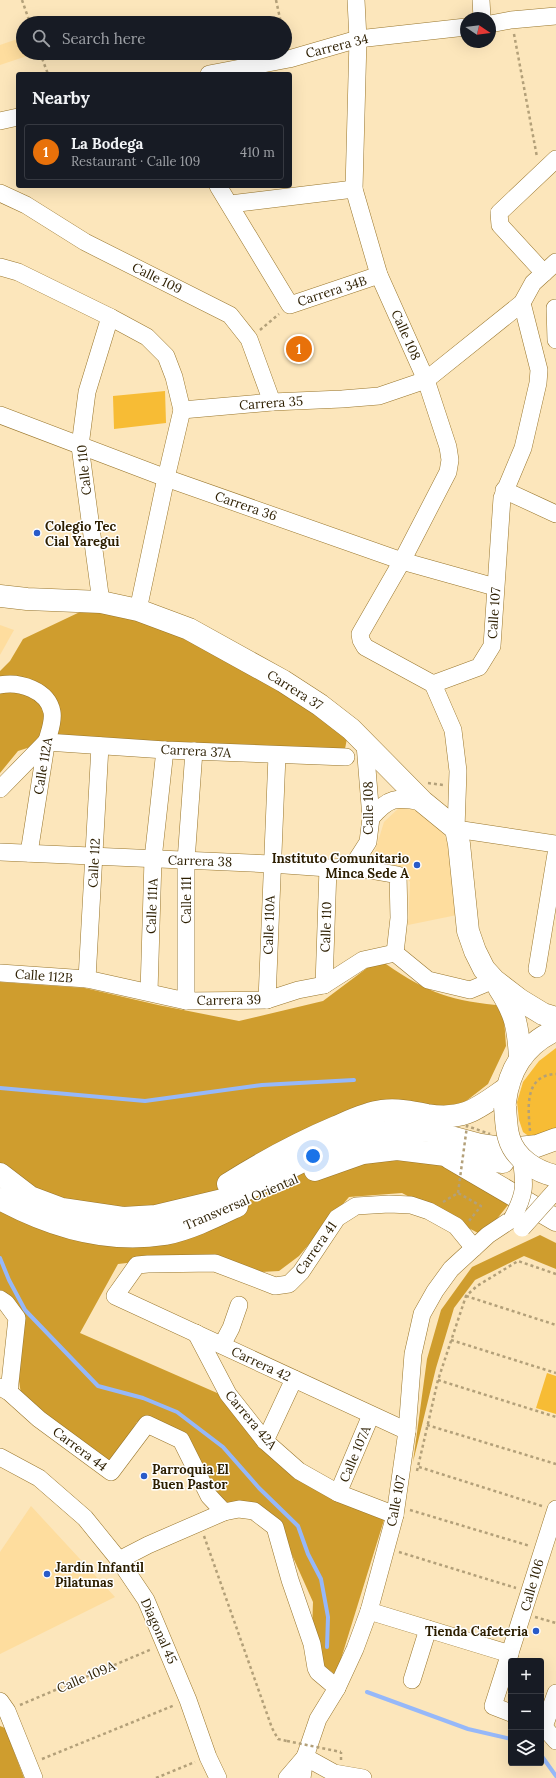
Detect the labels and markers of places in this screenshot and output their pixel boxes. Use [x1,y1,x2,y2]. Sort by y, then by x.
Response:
pin: 1 [286,334,312,364]
place label: Colegio Tec Cial Yaregui [45,518,120,550]
marker: Colegio Tec Cial Yaregui [32,528,42,538]
place label: Instituto Comunitario Minca Sede A [272,850,409,882]
marker: Instituto Comunitario Minca Sede A [412,860,422,870]
place label: Parroquia El Buen Pastor [152,1461,229,1493]
marker: Parroquia El Buen Pastor [139,1471,149,1481]
place label: Jardín Infantil Pilatunas [55,1559,144,1591]
marker: Jardín Infantil Pilatunas [42,1569,52,1579]
place label: Tienda Cafeteria [425,1623,528,1640]
marker: Tienda Cafeteria [531,1626,541,1636]

